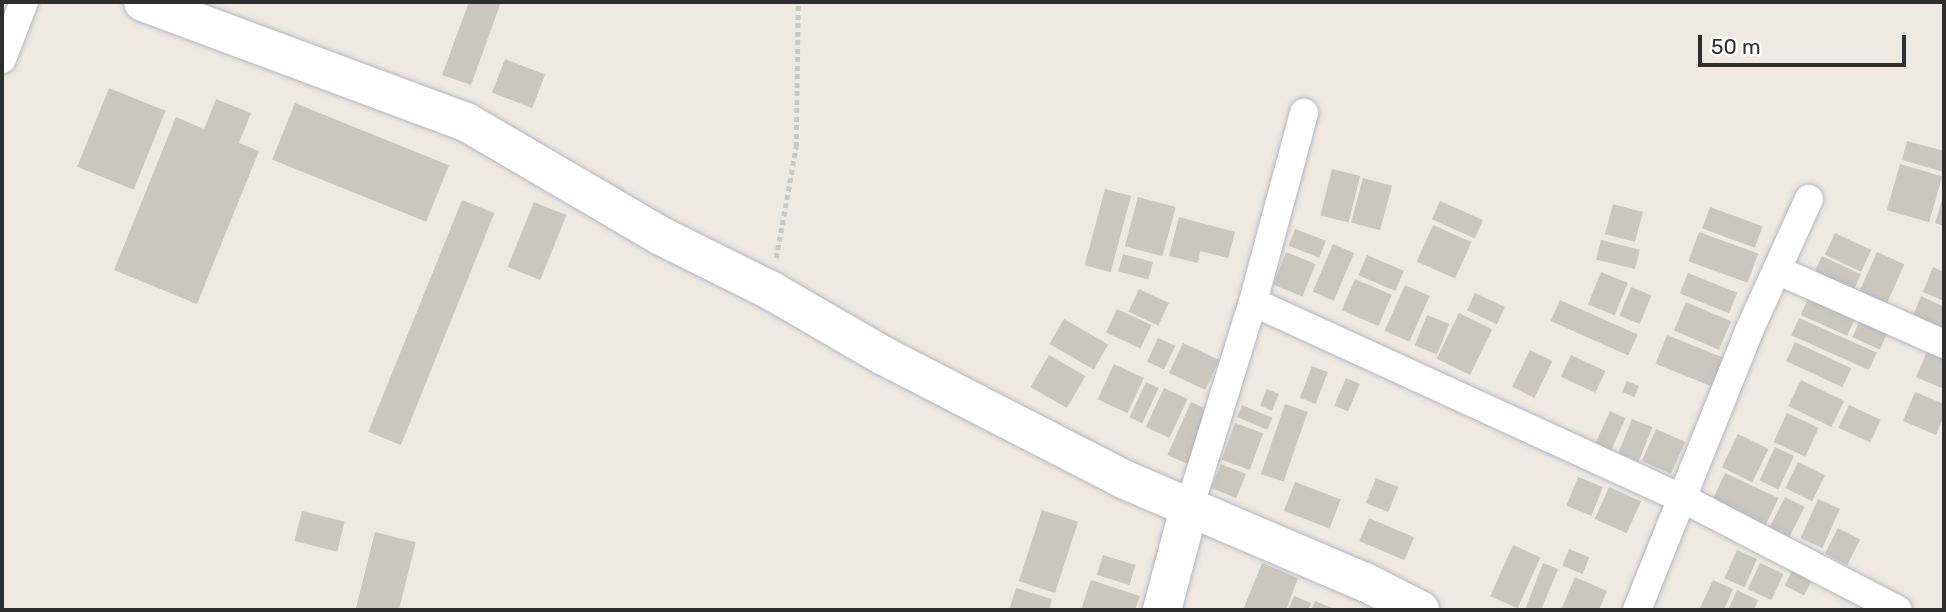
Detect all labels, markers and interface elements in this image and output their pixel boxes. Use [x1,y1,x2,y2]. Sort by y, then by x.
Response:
scale bar [1701,21,1909,65]
text: 50 m [1711,34,1761,59]

